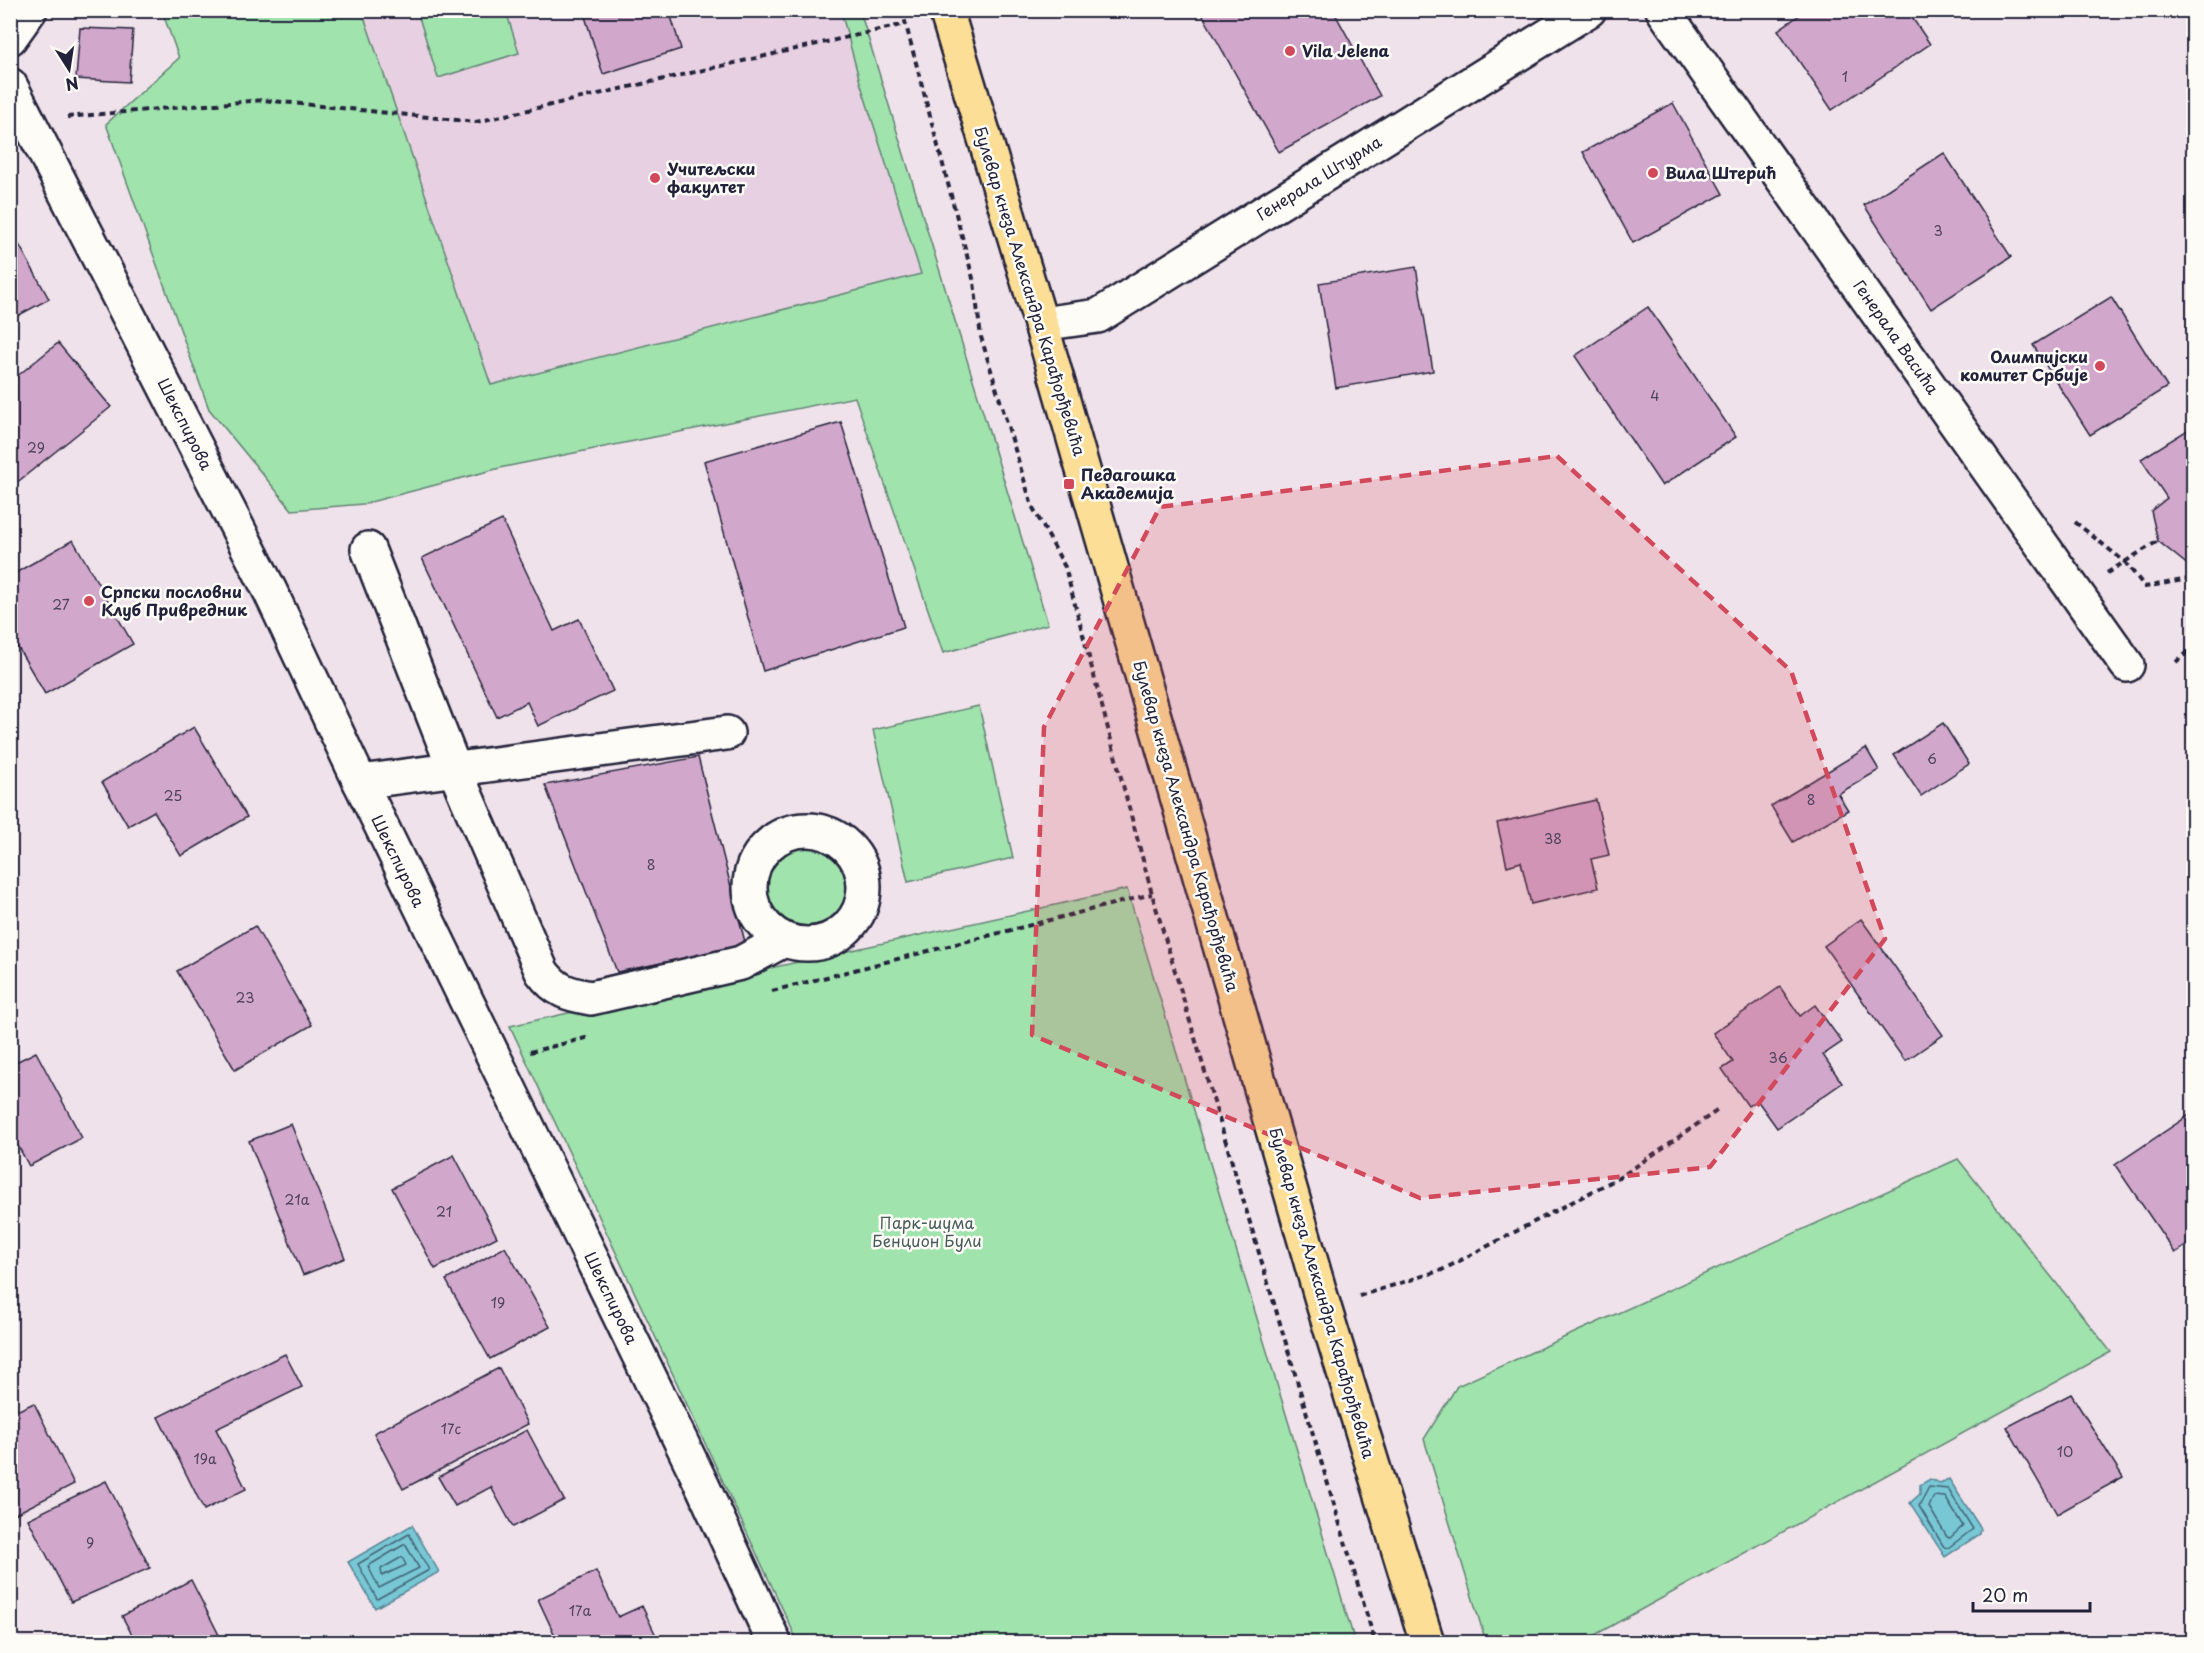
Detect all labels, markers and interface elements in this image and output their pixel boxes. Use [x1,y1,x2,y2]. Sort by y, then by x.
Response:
place label: Vila Jelena [1302,38,1390,62]
north arrow [39,39,99,99]
marker: Vila Jelena [1283,44,1297,58]
house number: 1 [1842,66,1848,87]
text: N [64,72,81,98]
street label: Булевар кнеза Александра Карађорђевића [969,123,1093,458]
street label: Генерала Штурма [1251,129,1386,225]
place label: Учитељски факултет [667,156,756,198]
place label: Вила Штерић [1665,160,1776,184]
marker: Вила Штерић [1646,166,1660,180]
marker: Учитељски факултет [648,171,662,185]
house number: 3 [1933,220,1943,241]
street label: Генерала Васића [1848,274,1945,399]
place label: Олимпијски комитет Србије [1960,344,2088,386]
marker: Олимпијски комитет Србије [2093,359,2107,373]
street label: Шекспирова [152,374,219,474]
house number: 4 [1650,385,1660,406]
house number: 29 [27,437,45,458]
place label: Педагошка Академија [1081,462,1176,504]
marker: Педагошка Академија [1062,477,1076,491]
place label: Српски пословни Клуб Привредник [101,579,248,621]
house number: 27 [52,594,70,615]
marker: Српски пословни Клуб Привредник [82,594,96,608]
street label: Булевар кнеза Александра Карађорђевића [1128,657,1246,994]
house number: 6 [1927,748,1937,769]
house number: 25 [164,785,182,806]
house number: 8 [1807,789,1815,810]
street label: Шекспирова [366,810,432,911]
house number: 38 [1544,828,1562,849]
house number: 8 [647,854,655,875]
house number: 23 [236,987,254,1008]
house number: 36 [1768,1047,1788,1068]
street label: Булевар кнеза Александра Карађорђевића [1264,1124,1382,1461]
house number: 21a [285,1189,310,1210]
house number: 21 [436,1201,452,1222]
park label: Парк-шума Бенцион Були [872,1210,982,1252]
street label: Шекспирова [579,1247,645,1348]
house number: 19 [491,1292,505,1313]
house number: 17c [441,1418,462,1439]
house number: 10 [2057,1441,2073,1462]
house number: 19a [193,1448,217,1469]
house number: 9 [86,1532,94,1553]
scale bar [1973,1575,2090,1613]
text: 20 m [1982,1581,2028,1608]
house number: 17a [569,1600,592,1621]

